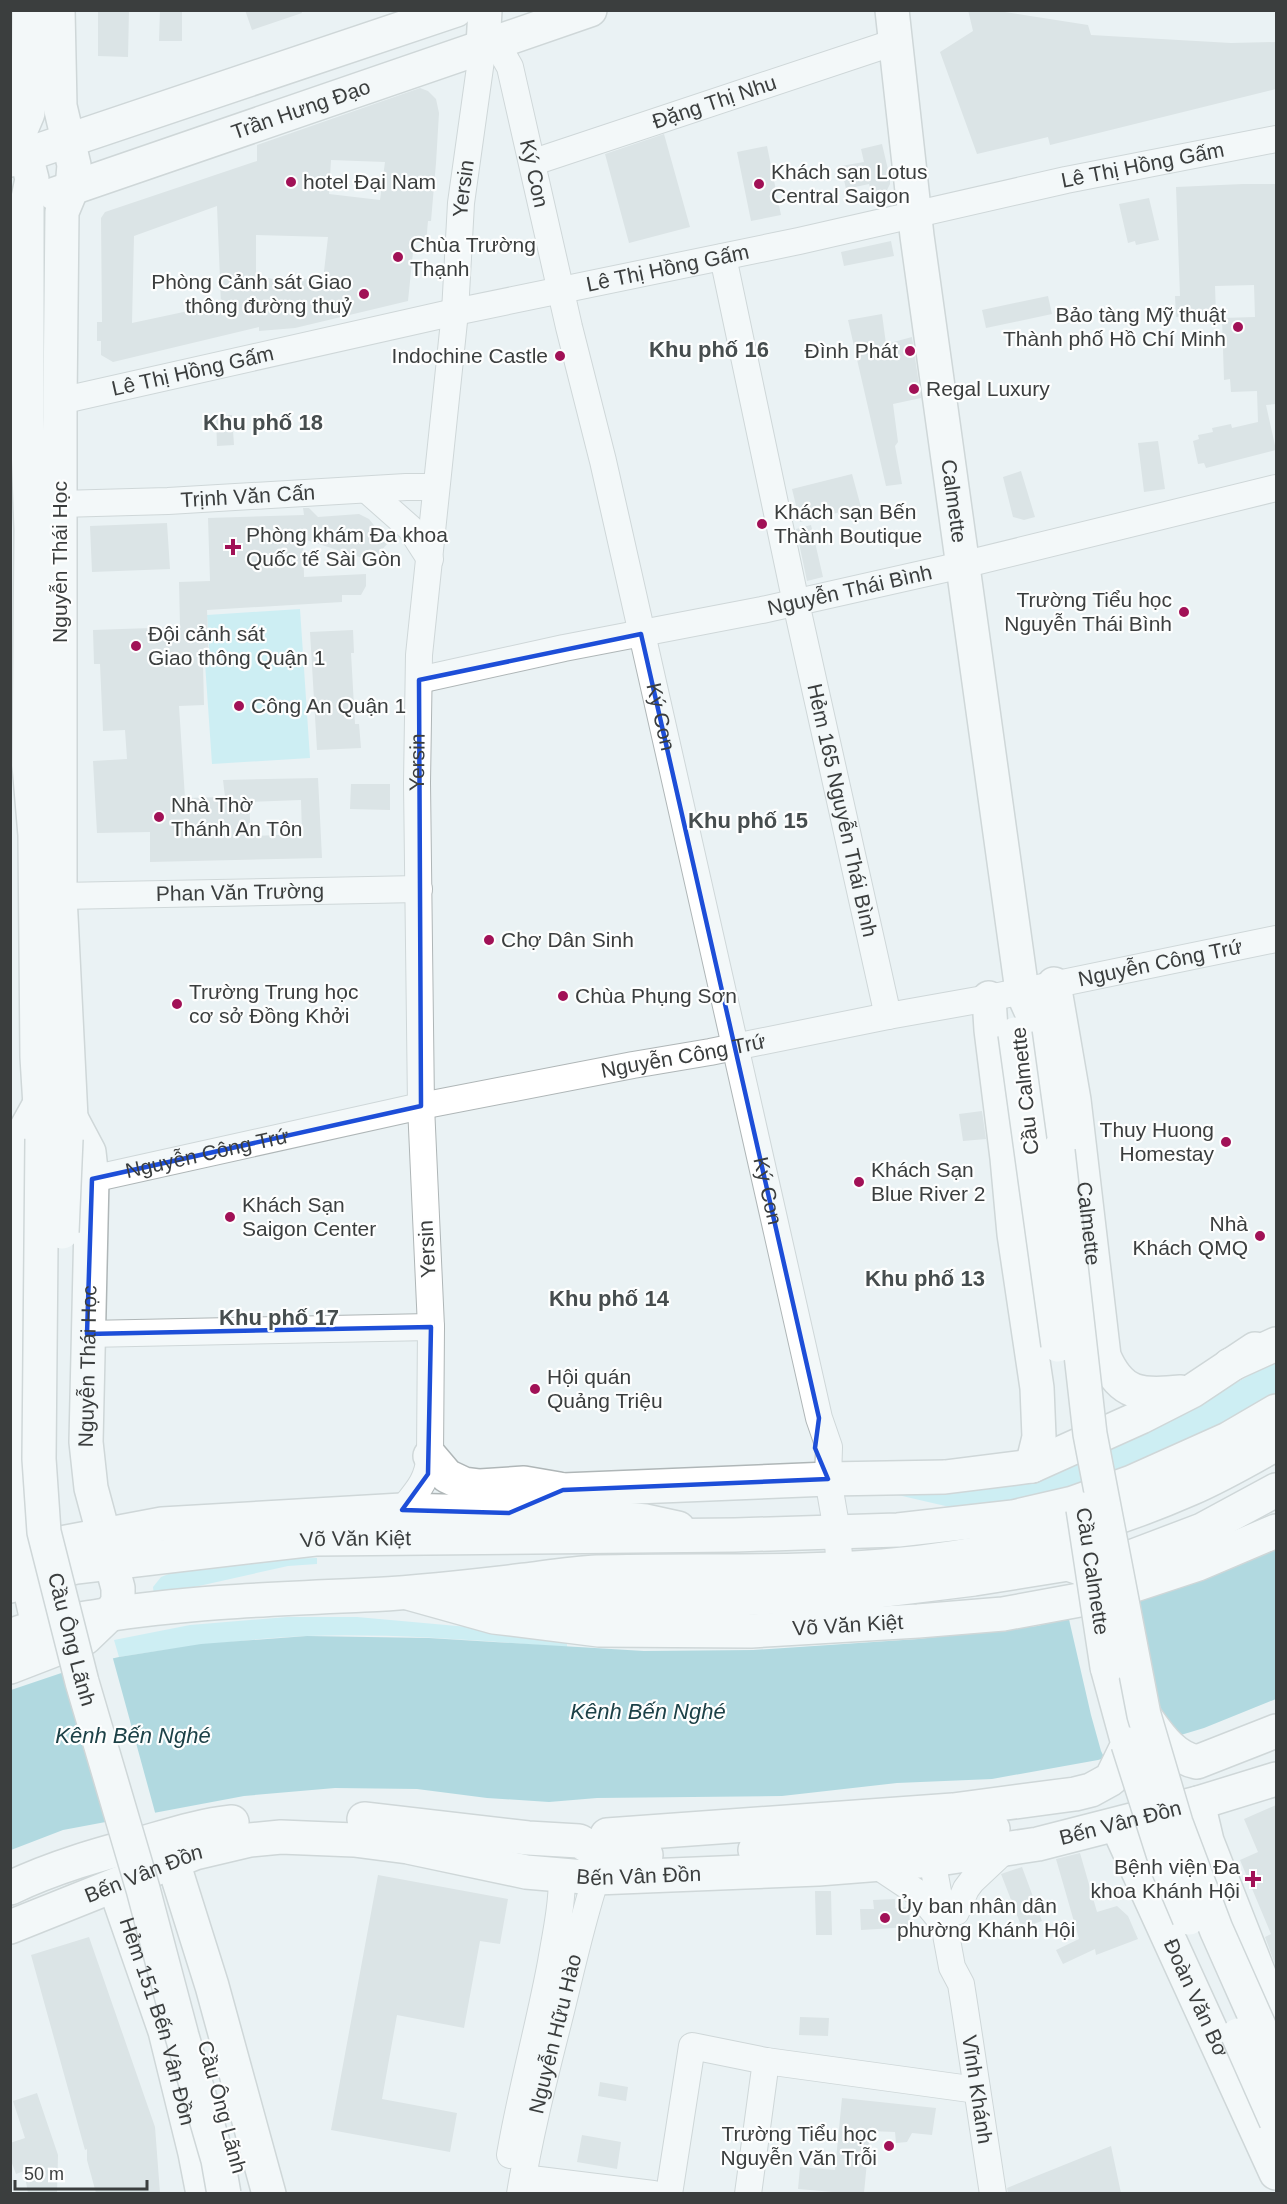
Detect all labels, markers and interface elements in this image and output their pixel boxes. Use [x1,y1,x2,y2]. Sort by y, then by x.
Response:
street label: Ðặng Thị Nhu [649,70,779,133]
street label: Trần Hưng Đạo [228,74,373,143]
street label: Ký Con [516,137,553,209]
street label: Lê Thị Hồng Gấm [1059,137,1226,192]
street label: Yersin [448,158,478,218]
place label: Khách sạn Lotus Central Saigon [771,160,927,207]
place label: hotel Đại Nam [303,170,436,193]
marker: hotel Đại Nam [284,175,298,189]
marker: Khách sạn Lotus Central Saigon [752,177,766,191]
place label: Chùa Trường Thạnh [410,233,536,280]
street label: Lê Thị Hồng Gấm [584,240,751,296]
marker: Chùa Trường Thạnh [391,250,405,264]
place label: Phòng Cảnh sát Giao thông đường thuỷ [151,270,352,317]
marker: Phòng Cảnh sát Giao thông đường thuỷ [357,287,371,301]
place label: Bảo tàng Mỹ thuật Thành phố Hồ Chí Minh [1003,303,1226,350]
marker: Bảo tàng Mỹ thuật Thành phố Hồ Chí Minh [1231,320,1245,334]
district label: Khu phố 16 [649,337,769,362]
place label: Đình Phát [805,339,898,362]
street label: Lê Thị Hồng Gấm [109,341,276,400]
place label: Indochine Castle [392,344,548,367]
marker: Đình Phát [903,344,917,358]
marker: Indochine Castle [553,349,567,363]
place label: Regal Luxury [926,377,1050,400]
marker: Regal Luxury [907,382,921,396]
district label: Khu phố 18 [203,410,323,435]
street label: Calmette [937,458,972,544]
street label: Trịnh Văn Cấn [180,480,316,511]
street label: Nguyễn Thái Học [48,481,71,643]
place label: Khách sạn Bến Thành Boutique [774,500,922,547]
marker: Khách sạn Bến Thành Boutique [755,517,769,531]
place label: Phòng khám Đa khoa Quốc tế Sài Gòn [246,523,448,570]
marker: Phòng khám Đa khoa Quốc tế Sài Gòn [224,538,242,556]
street label: Nguyễn Thái Bình [765,560,934,619]
place label: Trường Tiểu học Nguyễn Thái Bình [1004,588,1172,635]
marker: Trường Tiểu học Nguyễn Thái Bình [1177,605,1191,619]
place label: Đội cảnh sát Giao thông Quận 1 [148,622,325,669]
marker: Đội cảnh sát Giao thông Quận 1 [129,639,143,653]
street label: Ký Con [642,681,680,753]
street label: Hẻm 165 Nguyễn Thái Bình [803,681,882,939]
place label: Công An Quận 1 [251,694,406,717]
marker: Công An Quận 1 [232,699,246,713]
street label: Yersin [405,733,429,791]
place label: Nhà Thờ Thánh An Tôn [171,793,303,840]
district label: Khu phố 15 [688,808,808,833]
marker: Nhà Thờ Thánh An Tôn [152,810,166,824]
street label: Phan Văn Trường [156,879,324,905]
place label: Chợ Dân Sinh [501,928,634,951]
marker: Chợ Dân Sinh [482,933,496,947]
street label: Nguyễn Công Trứ [1076,934,1244,990]
place label: Trường Trung học cơ sở Đồng Khởi [189,980,358,1027]
place label: Chùa Phụng Sơn [575,984,737,1007]
marker: Chùa Phụng Sơn [556,989,570,1003]
marker: Trường Trung học cơ sở Đồng Khởi [170,997,184,1011]
street label: Cầu Calmette [1006,1026,1043,1156]
street label: Nguyễn Công Trứ [599,1029,768,1082]
place label: Thuy Huong Homestay [1100,1118,1214,1165]
street label: Nguyễn Công Trứ [123,1124,291,1182]
marker: Thuy Huong Homestay [1219,1135,1233,1149]
street label: Ký Con [749,1155,787,1227]
place label: Khách Sạn Blue River 2 [871,1158,985,1205]
marker: Khách Sạn Blue River 2 [852,1175,866,1189]
street label: Calmette [1073,1180,1105,1266]
place label: Khách Sạn Saigon Center [242,1193,376,1240]
marker: Khách Sạn Saigon Center [223,1210,237,1224]
place label: Nhà Khách QMQ [1132,1212,1248,1259]
street label: Yersin [414,1220,439,1278]
marker: Nhà Khách QMQ [1253,1229,1267,1243]
district label: Khu phố 13 [865,1266,985,1291]
street label: Nguyễn Thái Học [74,1285,101,1448]
district label: Khu phố 14 [549,1286,670,1311]
district label: Khu phố 17 [219,1305,339,1330]
place label: Hội quán Quảng Triệu [547,1365,663,1412]
marker: Hội quán Quảng Triệu [528,1382,542,1396]
street label: Cầu Calmette [1072,1506,1114,1636]
street label: Võ Văn Kiệt [299,1526,411,1552]
street label: Cầu Ông Lãnh [44,1570,100,1709]
street label: Võ Văn Kiệt [792,1610,904,1640]
water label: Kênh Bến Nghé [570,1699,726,1724]
water label: Kênh Bến Nghé [55,1723,211,1748]
street label: Bến Vân Đồn [1057,1796,1184,1849]
street label: Bến Vân Đồn [81,1840,205,1907]
place label: Bệnh viện Đa khoa Khánh Hội [1091,1855,1240,1902]
street label: Bến Vân Đồn [575,1862,702,1889]
marker: Bệnh viện Đa khoa Khánh Hội [1244,1870,1262,1888]
place label: Ủy ban nhân dân phường Khánh Hội [897,1894,1075,1941]
marker: Ủy ban nhân dân phường Khánh Hội [878,1911,892,1925]
street label: Hẻm 151 Bến Vân Đồn [115,1914,200,2127]
street label: Đoàn Văn Bơ [1160,1935,1233,2060]
street label: Nguyễn Hữu Hào [524,1952,585,2116]
street label: Vĩnh Khánh [958,2033,997,2145]
street label: Cầu Ông Lãnh [194,2038,251,2176]
place label: Trường Tiểu học Nguyễn Văn Trỗi [721,2122,877,2169]
marker: Trường Tiểu học Nguyễn Văn Trỗi [882,2139,896,2153]
scale bar [15,2153,147,2191]
text: 50 m [24,2164,64,2184]

